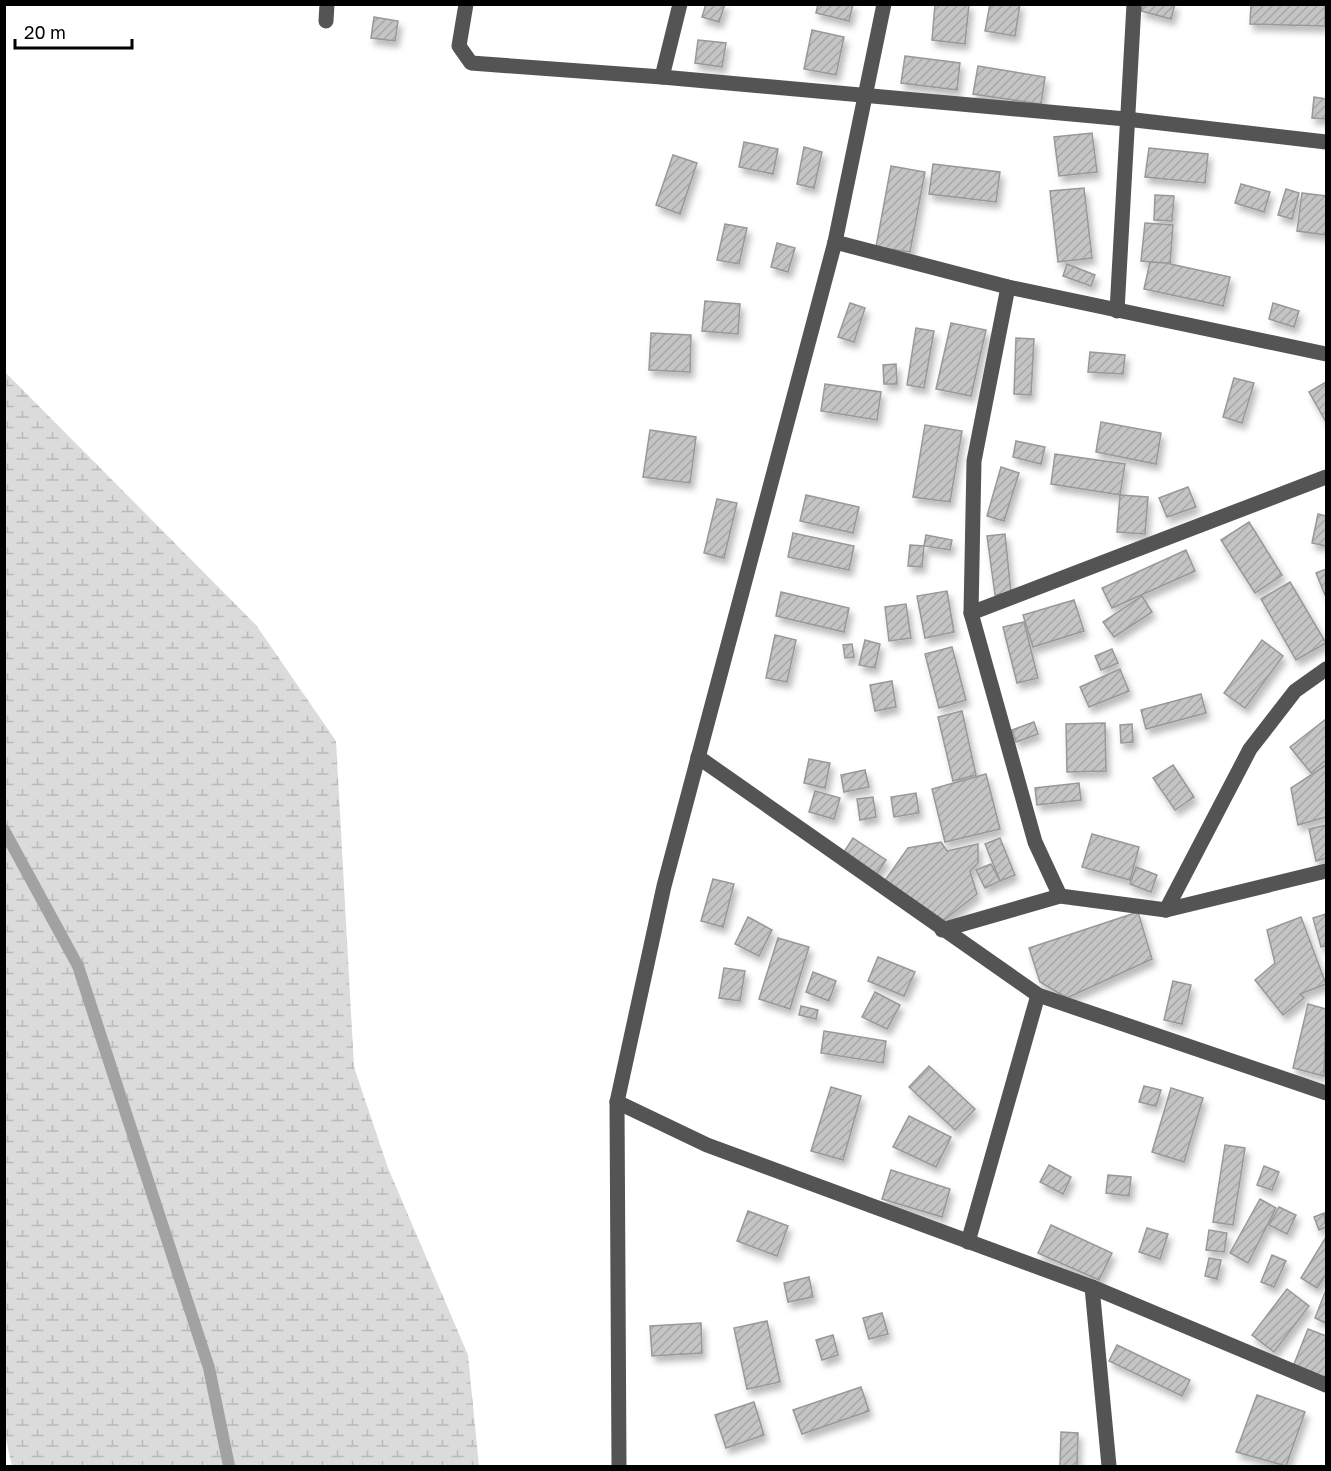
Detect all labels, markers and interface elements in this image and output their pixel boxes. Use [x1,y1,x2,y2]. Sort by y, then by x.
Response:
scale bar [15,12,132,50]
text: 20 m [24,21,66,43]

